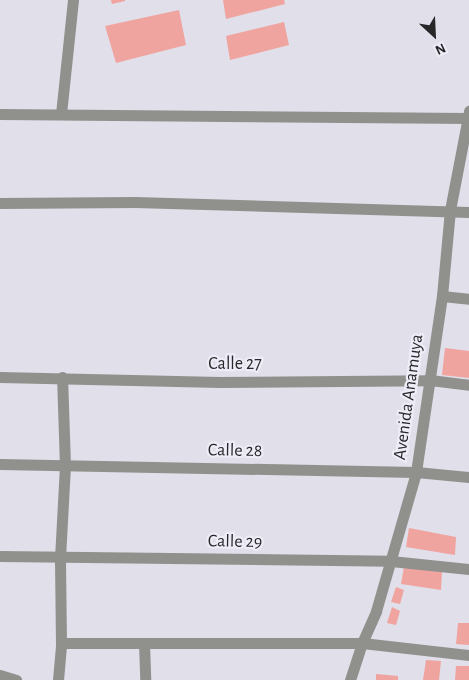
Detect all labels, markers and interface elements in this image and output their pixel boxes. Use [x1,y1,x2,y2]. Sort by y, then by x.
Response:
north arrow [409,10,459,60]
text: N [433,40,448,57]
street label: Avenida Anamuya [389,333,429,461]
street label: Calle 27 [208,353,262,375]
street label: Calle 28 [208,440,262,462]
street label: Calle 29 [208,531,262,553]

